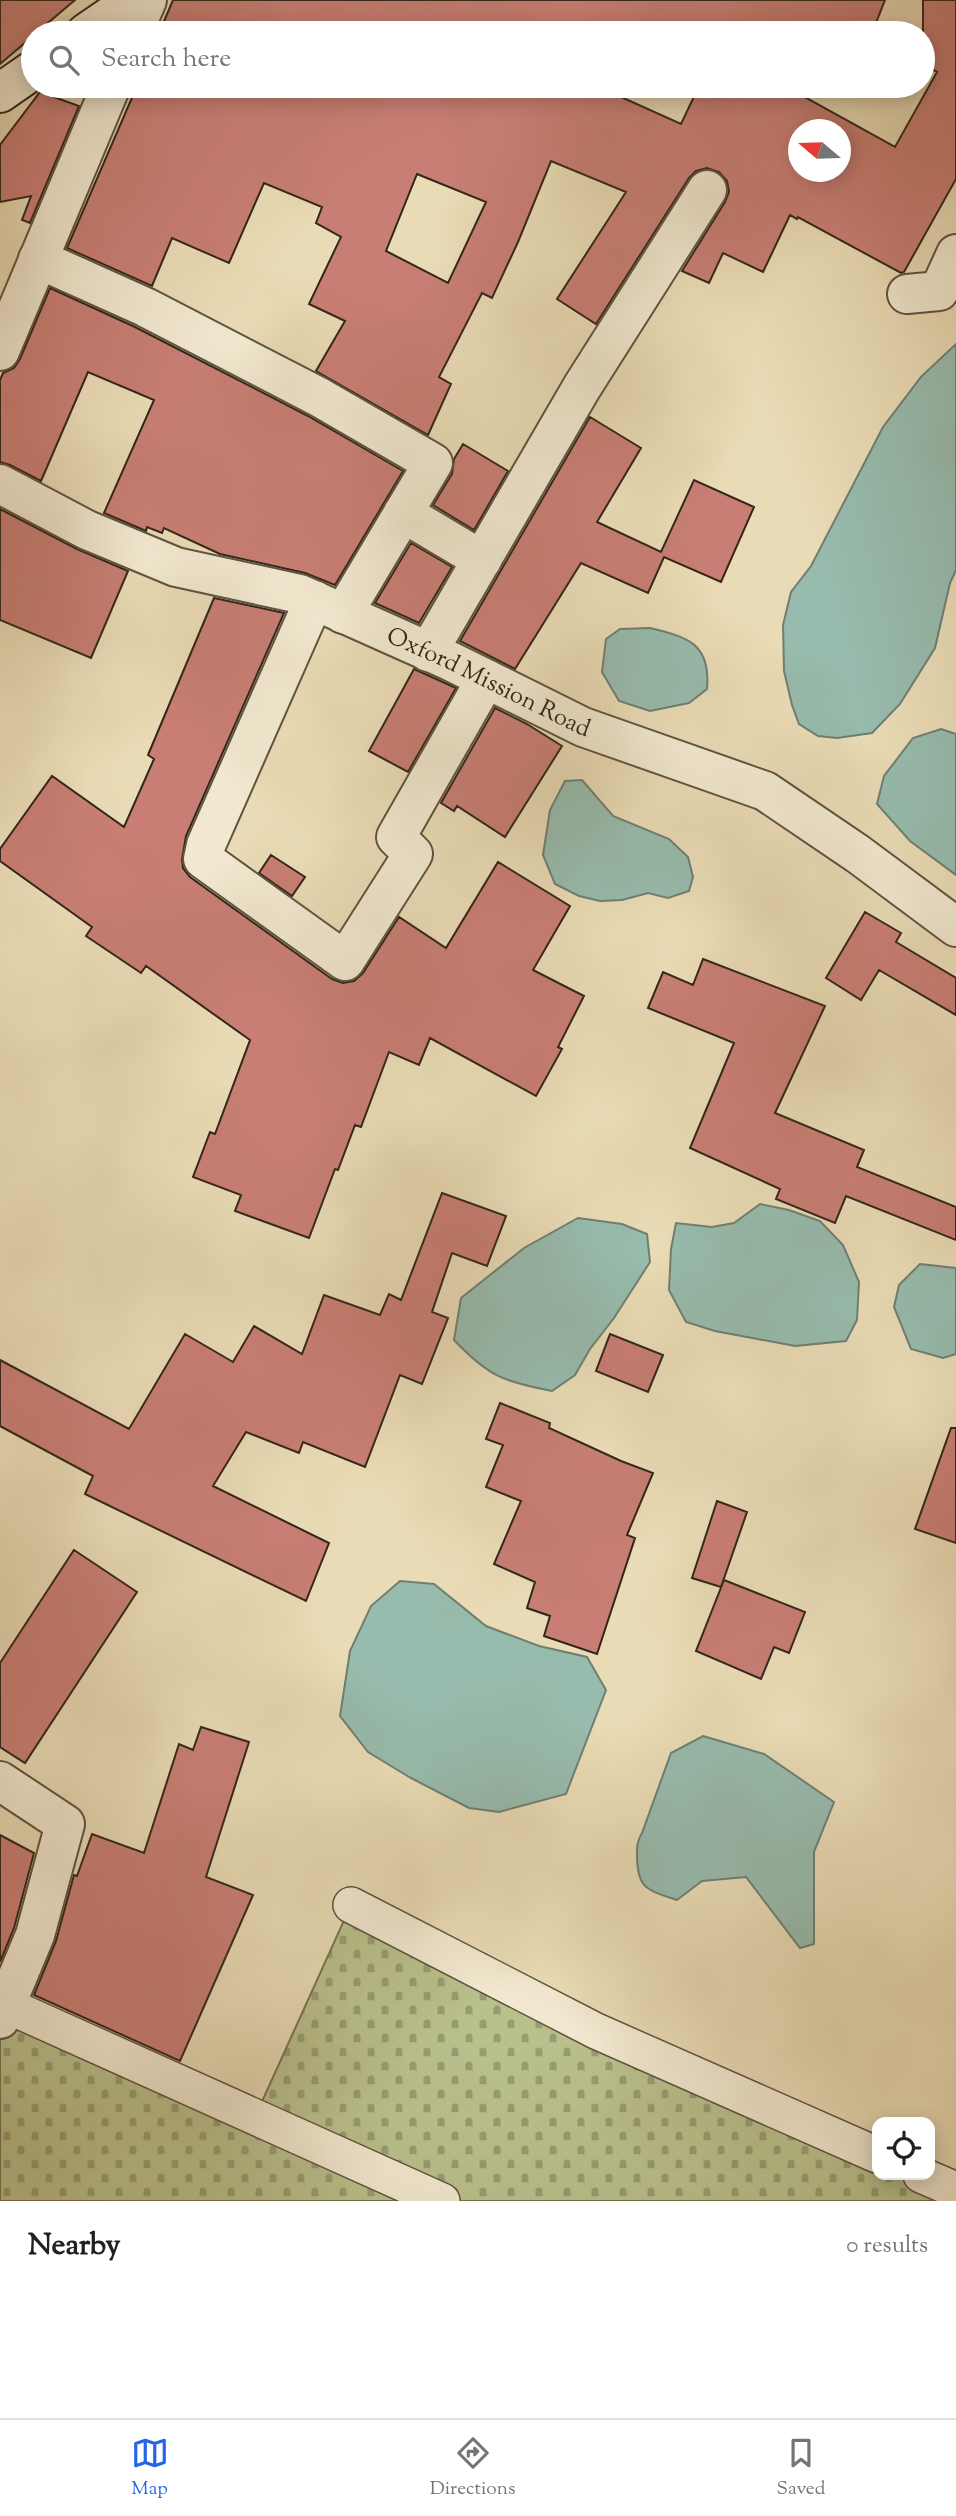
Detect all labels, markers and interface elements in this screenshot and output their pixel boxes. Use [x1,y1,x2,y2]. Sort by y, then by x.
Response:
search box [21,21,935,98]
icon: search [45,41,83,79]
text: Search here [101,41,231,78]
north arrow [788,119,851,182]
street label: Oxford Mission Road [381,620,595,747]
map controls [872,2117,935,2180]
button: locate [872,2117,935,2180]
text: Nearby [28,2225,120,2268]
text: 0 results [846,2230,928,2263]
tab: Map [131,2434,169,2503]
tab: Directions [430,2434,515,2503]
tab: Saved [777,2434,825,2503]

